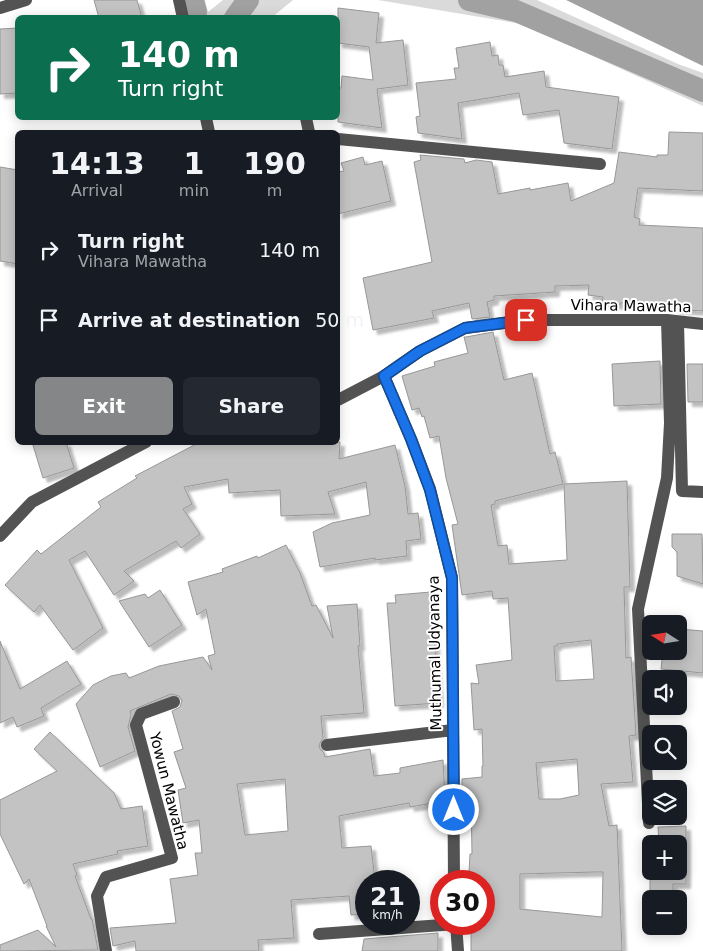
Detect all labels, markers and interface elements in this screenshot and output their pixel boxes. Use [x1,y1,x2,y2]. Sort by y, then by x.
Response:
icon: right [35,35,100,100]
text: 140 m [118,35,240,75]
text: Turn right [118,76,223,101]
text: 14:13 [49,146,145,181]
text: 1 [183,146,204,181]
text: 190 [243,146,306,181]
text: Arrival [71,181,123,200]
text: min [179,181,209,200]
text: m [267,181,282,200]
text: Turn right [78,230,184,252]
icon: right [35,236,63,264]
text: 140 m [259,239,320,261]
text: Vihara Mawatha [78,252,207,271]
street label: Vihara Mawatha [570,296,692,316]
pin [505,299,547,341]
icon: arrive [35,306,63,334]
icon: arrive [512,306,540,334]
text: Arrive at destination [78,309,300,331]
text: 50 m [315,309,364,331]
button: Exit [35,377,173,435]
button: Share [183,377,320,435]
street label: Muthumal Udyanaya [425,575,445,731]
north arrow [642,615,688,660]
map controls [642,615,687,935]
button: sound [642,670,687,715]
button: search [642,725,687,770]
street label: Yowun Mawatha [145,729,192,852]
button: layers [642,780,687,825]
position arrow [427,783,479,835]
button: + [642,835,687,880]
speed limit sign: 30 [430,870,495,935]
text: 21 [370,882,405,911]
button: − [642,890,687,935]
text: km/h [372,908,403,922]

